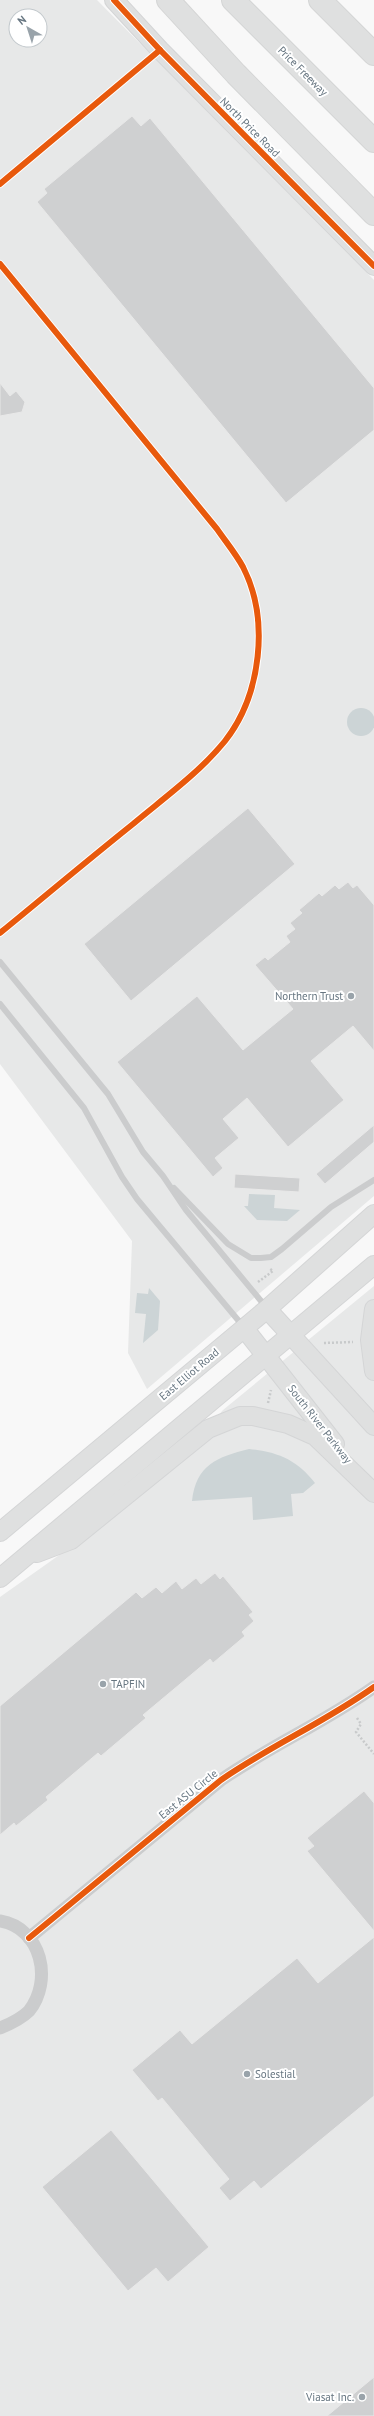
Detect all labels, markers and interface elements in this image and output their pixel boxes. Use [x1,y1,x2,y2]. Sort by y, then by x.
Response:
north arrow [8,8,48,48]
text: N [14,13,29,28]
street label: Price Freeway [275,43,331,99]
street label: North Price Road [217,94,283,160]
place label: Northern Trust [275,989,343,1003]
marker: Northern Trust [346,991,356,1001]
street label: East Elliot Road [156,1345,222,1403]
street label: South River Parkway [285,1382,356,1467]
place label: TAPFIN [111,1677,145,1691]
marker: TAPFIN [98,1679,108,1689]
street label: East ASU Circle [156,1766,220,1822]
place label: Solestial [255,2067,296,2081]
marker: Solestial [242,2069,252,2079]
place label: Viasat Inc. [305,2390,354,2404]
marker: Viasat Inc. [357,2392,367,2402]

